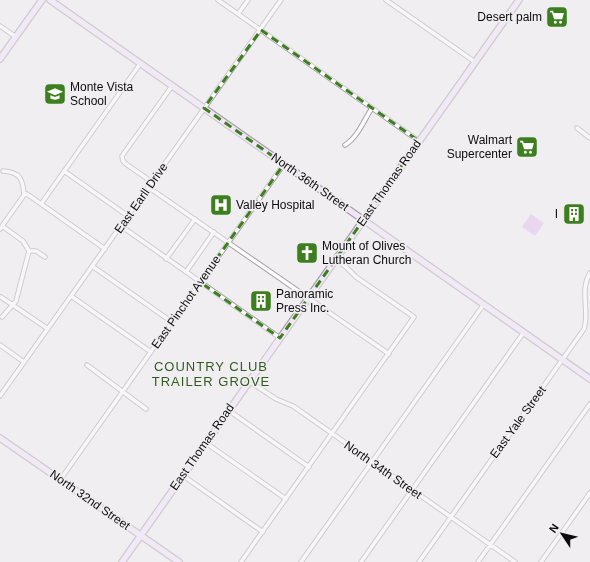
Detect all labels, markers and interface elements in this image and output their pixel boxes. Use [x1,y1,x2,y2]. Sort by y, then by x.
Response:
supermarket icon: Desert palm [544,4,570,30]
place label: Desert palm [477,10,542,24]
place label: Monte Vista School [70,80,133,108]
school or university icon: Monte Vista School [42,81,68,107]
place label: Walmart Supercenter [447,133,513,161]
supermarket icon: Walmart Supercenter [514,134,540,160]
street label: East Thomas Road [354,137,424,229]
street label: North 36th Street [269,150,352,214]
street label: East Earll Drive [112,160,171,236]
hospital icon: Valley Hospital [208,192,234,218]
place label: Valley Hospital [236,198,314,212]
building icon: I [561,201,587,227]
place label: I [555,207,558,221]
place label: Mount of Olives Lutheran Church [322,239,411,267]
church icon: Mount of Olives Lutheran Church [294,240,320,266]
street label: East Pinchot Avenue [149,252,224,351]
place label: Panoramic Press Inc. [276,287,333,315]
building icon: Panoramic Press Inc. [248,288,274,314]
district label: COUNTRY CLUB TRAILER GROVE [152,359,270,389]
street label: East Yale Street [487,383,549,461]
street label: East Thomas Road [167,401,237,493]
street label: North 34th Street [342,438,425,502]
street label: North 32nd Street [47,467,133,533]
north arrow [542,514,582,554]
text: N [547,522,561,535]

